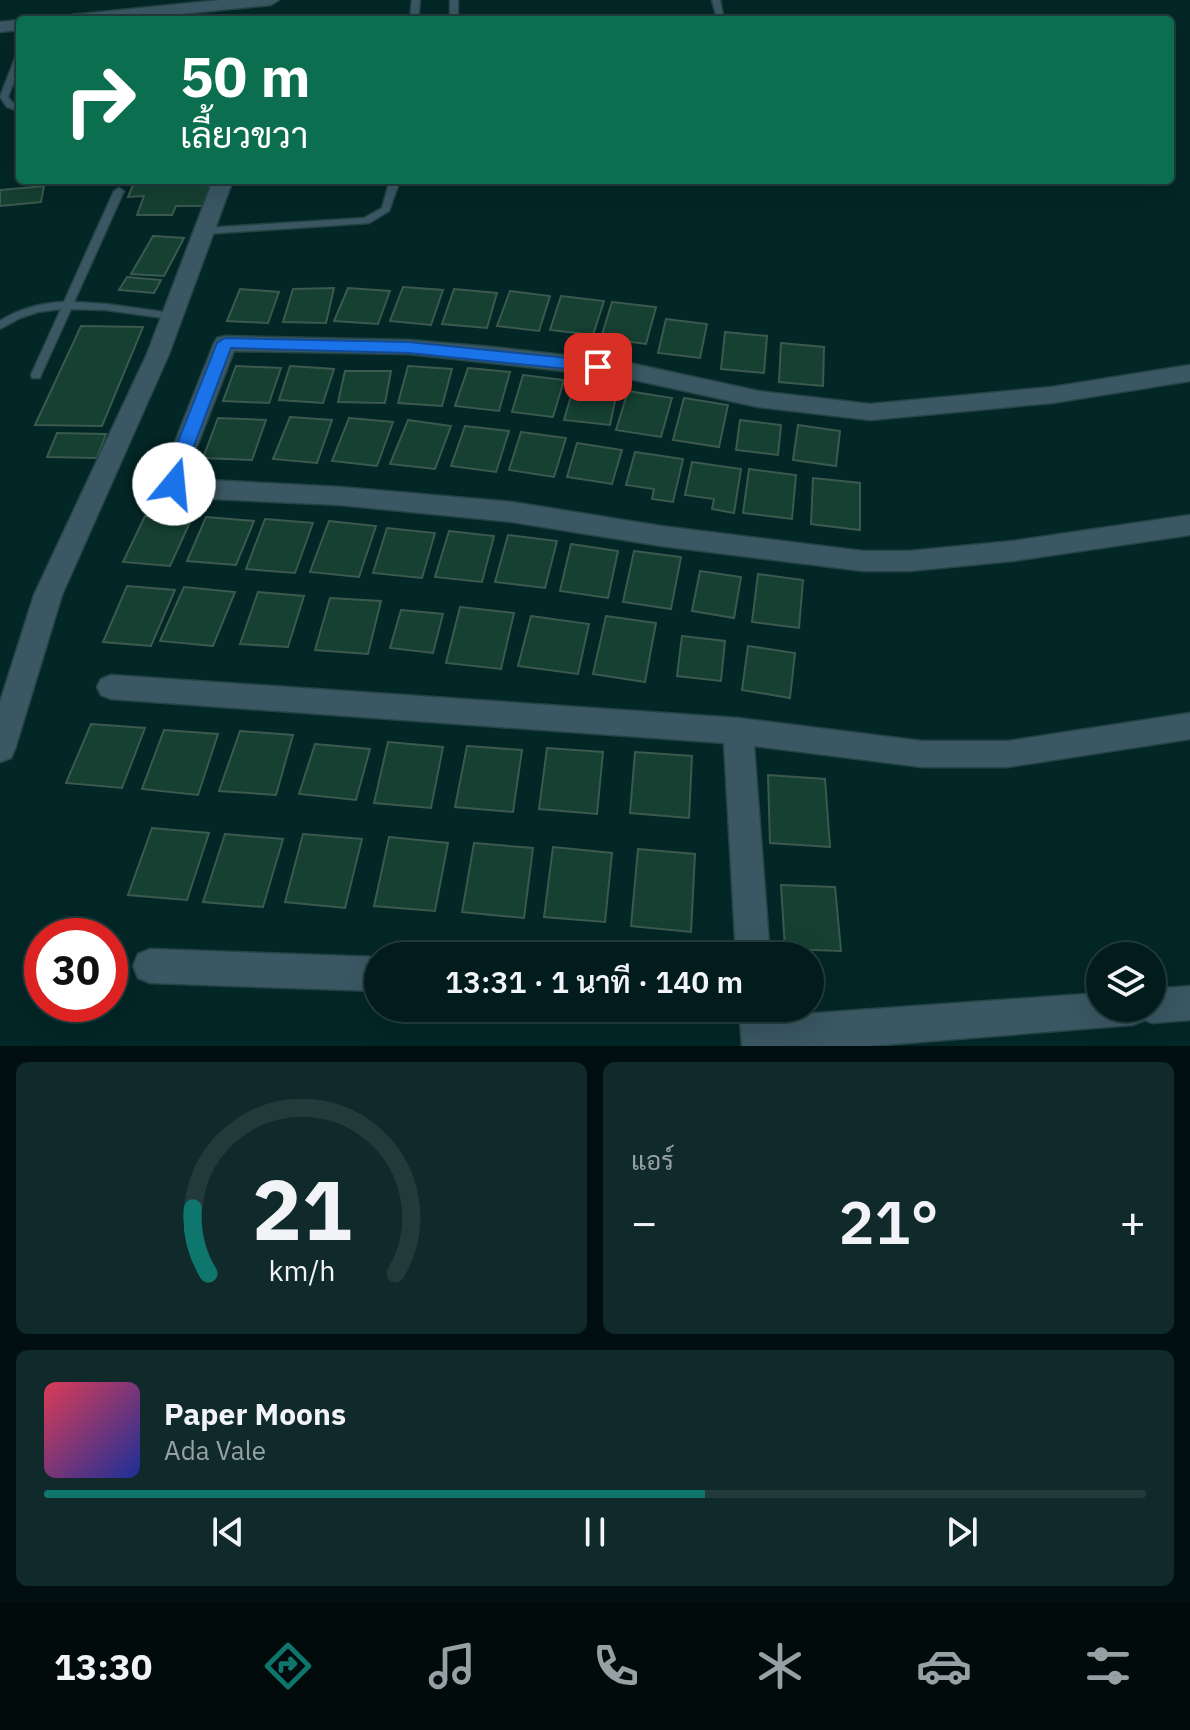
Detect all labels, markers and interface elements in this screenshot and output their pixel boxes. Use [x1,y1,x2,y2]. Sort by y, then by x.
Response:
text: 50 m [180,40,310,112]
icon: right [48,48,152,152]
text: เลี้ยวขวา [180,111,308,158]
pin [564,333,632,401]
icon: arrive [576,345,620,389]
position arrow [132,442,216,526]
speed limit sign: 30 [24,918,128,1022]
map controls [1086,942,1166,1022]
button: layers [1086,942,1166,1022]
text: 13:31 · 1 นาที · 140 m [445,962,743,1001]
text: แอร์ [631,1143,674,1177]
text: 21 [252,1155,351,1263]
text: 21° [838,1182,939,1261]
text: − [631,1193,657,1250]
text: + [1120,1193,1146,1250]
text: km/h [268,1252,335,1289]
text: Paper Moons [164,1394,346,1433]
text: Ada Vale [164,1433,266,1467]
icon: previous [206,1510,250,1554]
icon: pause [573,1510,617,1554]
icon: next [940,1510,984,1554]
icon: directions [260,1638,316,1694]
icon: music [424,1638,480,1694]
icon: phone [588,1638,644,1694]
icon: climate [752,1638,808,1694]
icon: car [916,1638,972,1694]
icon: filters [1080,1638,1136,1694]
text: 13:30 [54,1643,152,1690]

